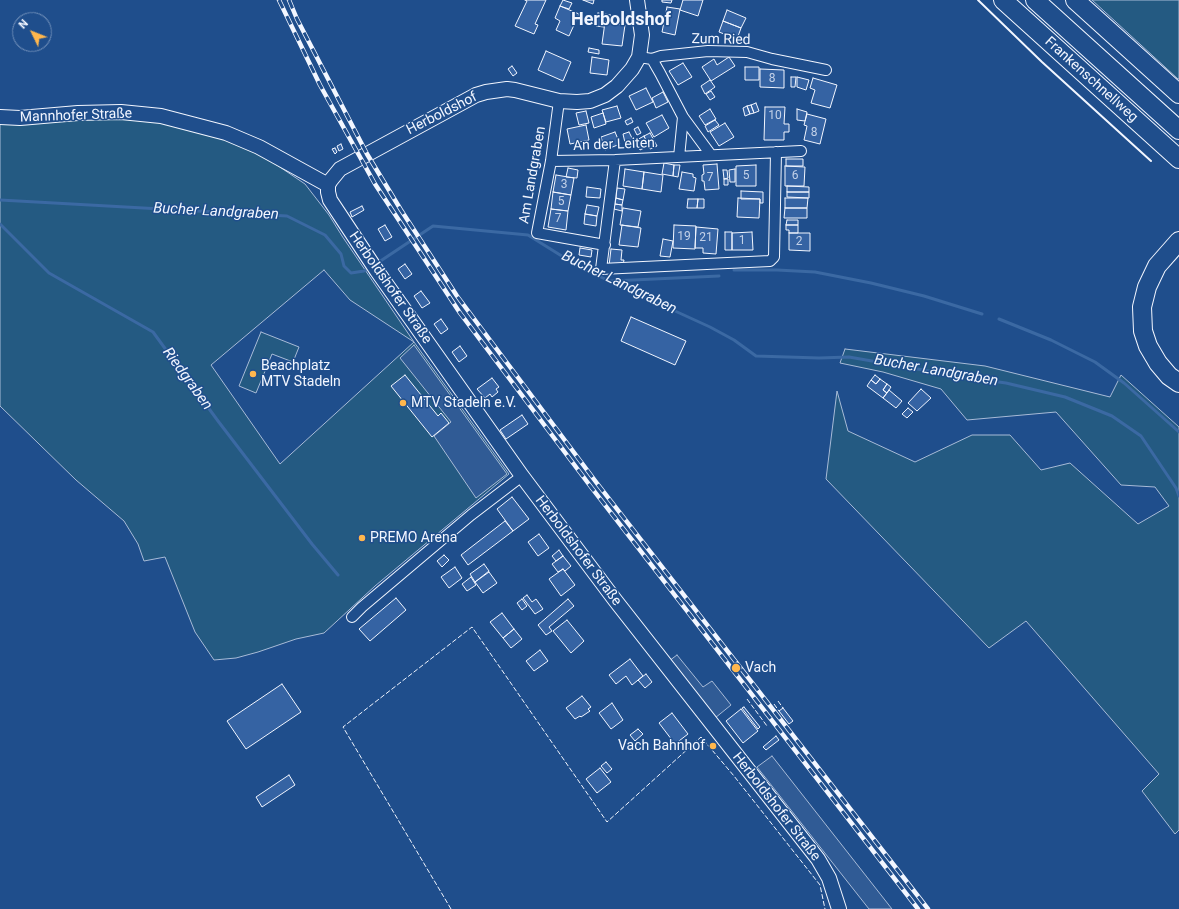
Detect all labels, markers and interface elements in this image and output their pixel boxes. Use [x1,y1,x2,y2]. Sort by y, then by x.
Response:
district label: Herboldshof [571,9,671,31]
north arrow [12,12,52,52]
text: N [16,17,31,31]
street label: Zum Ried [691,31,751,49]
street label: Frankenschnellweg [1041,34,1141,126]
house number: 8 [769,72,775,86]
street label: Herboldshof [404,89,480,139]
street label: Mannhofer Straße [20,106,132,126]
house number: 10 [768,109,782,123]
street label: Am Landgraben [516,125,550,225]
house number: 8 [811,126,817,140]
street label: An der Leiten [573,135,655,155]
house number: 5 [743,169,749,183]
house number: 6 [792,169,798,183]
house number: 7 [707,171,713,185]
house number: 3 [561,178,567,192]
house number: 5 [558,195,564,209]
water label: Bucher Landgraben [153,200,279,224]
house number: 7 [555,212,561,226]
street label: Herboldshofer Straße [345,229,435,347]
house number: 19 [677,230,691,244]
house number: 21 [699,231,713,245]
house number: 1 [739,234,745,248]
house number: 2 [796,235,802,249]
water label: Bucher Landgraben [559,247,679,319]
water label: Riedgraben [158,344,216,414]
water label: Bucher Landgraben [873,351,999,391]
place label: Beachplatz MTV Stadeln [261,358,341,390]
marker: Beachplatz MTV Stadeln [248,369,258,379]
place label: MTV Stadeln e.V. [411,395,516,411]
marker: MTV Stadeln e.V. [398,398,408,408]
street label: Herboldshofer Straße [531,493,625,609]
place label: PREMO Arena [370,530,457,546]
marker: PREMO Arena [357,533,367,543]
place label: Vach [745,660,776,676]
marker: Vach [730,662,742,674]
place label: Vach Bahnhof [618,738,705,754]
marker: Vach Bahnhof [708,741,718,751]
street label: Herboldshofer Straße [728,749,824,865]

